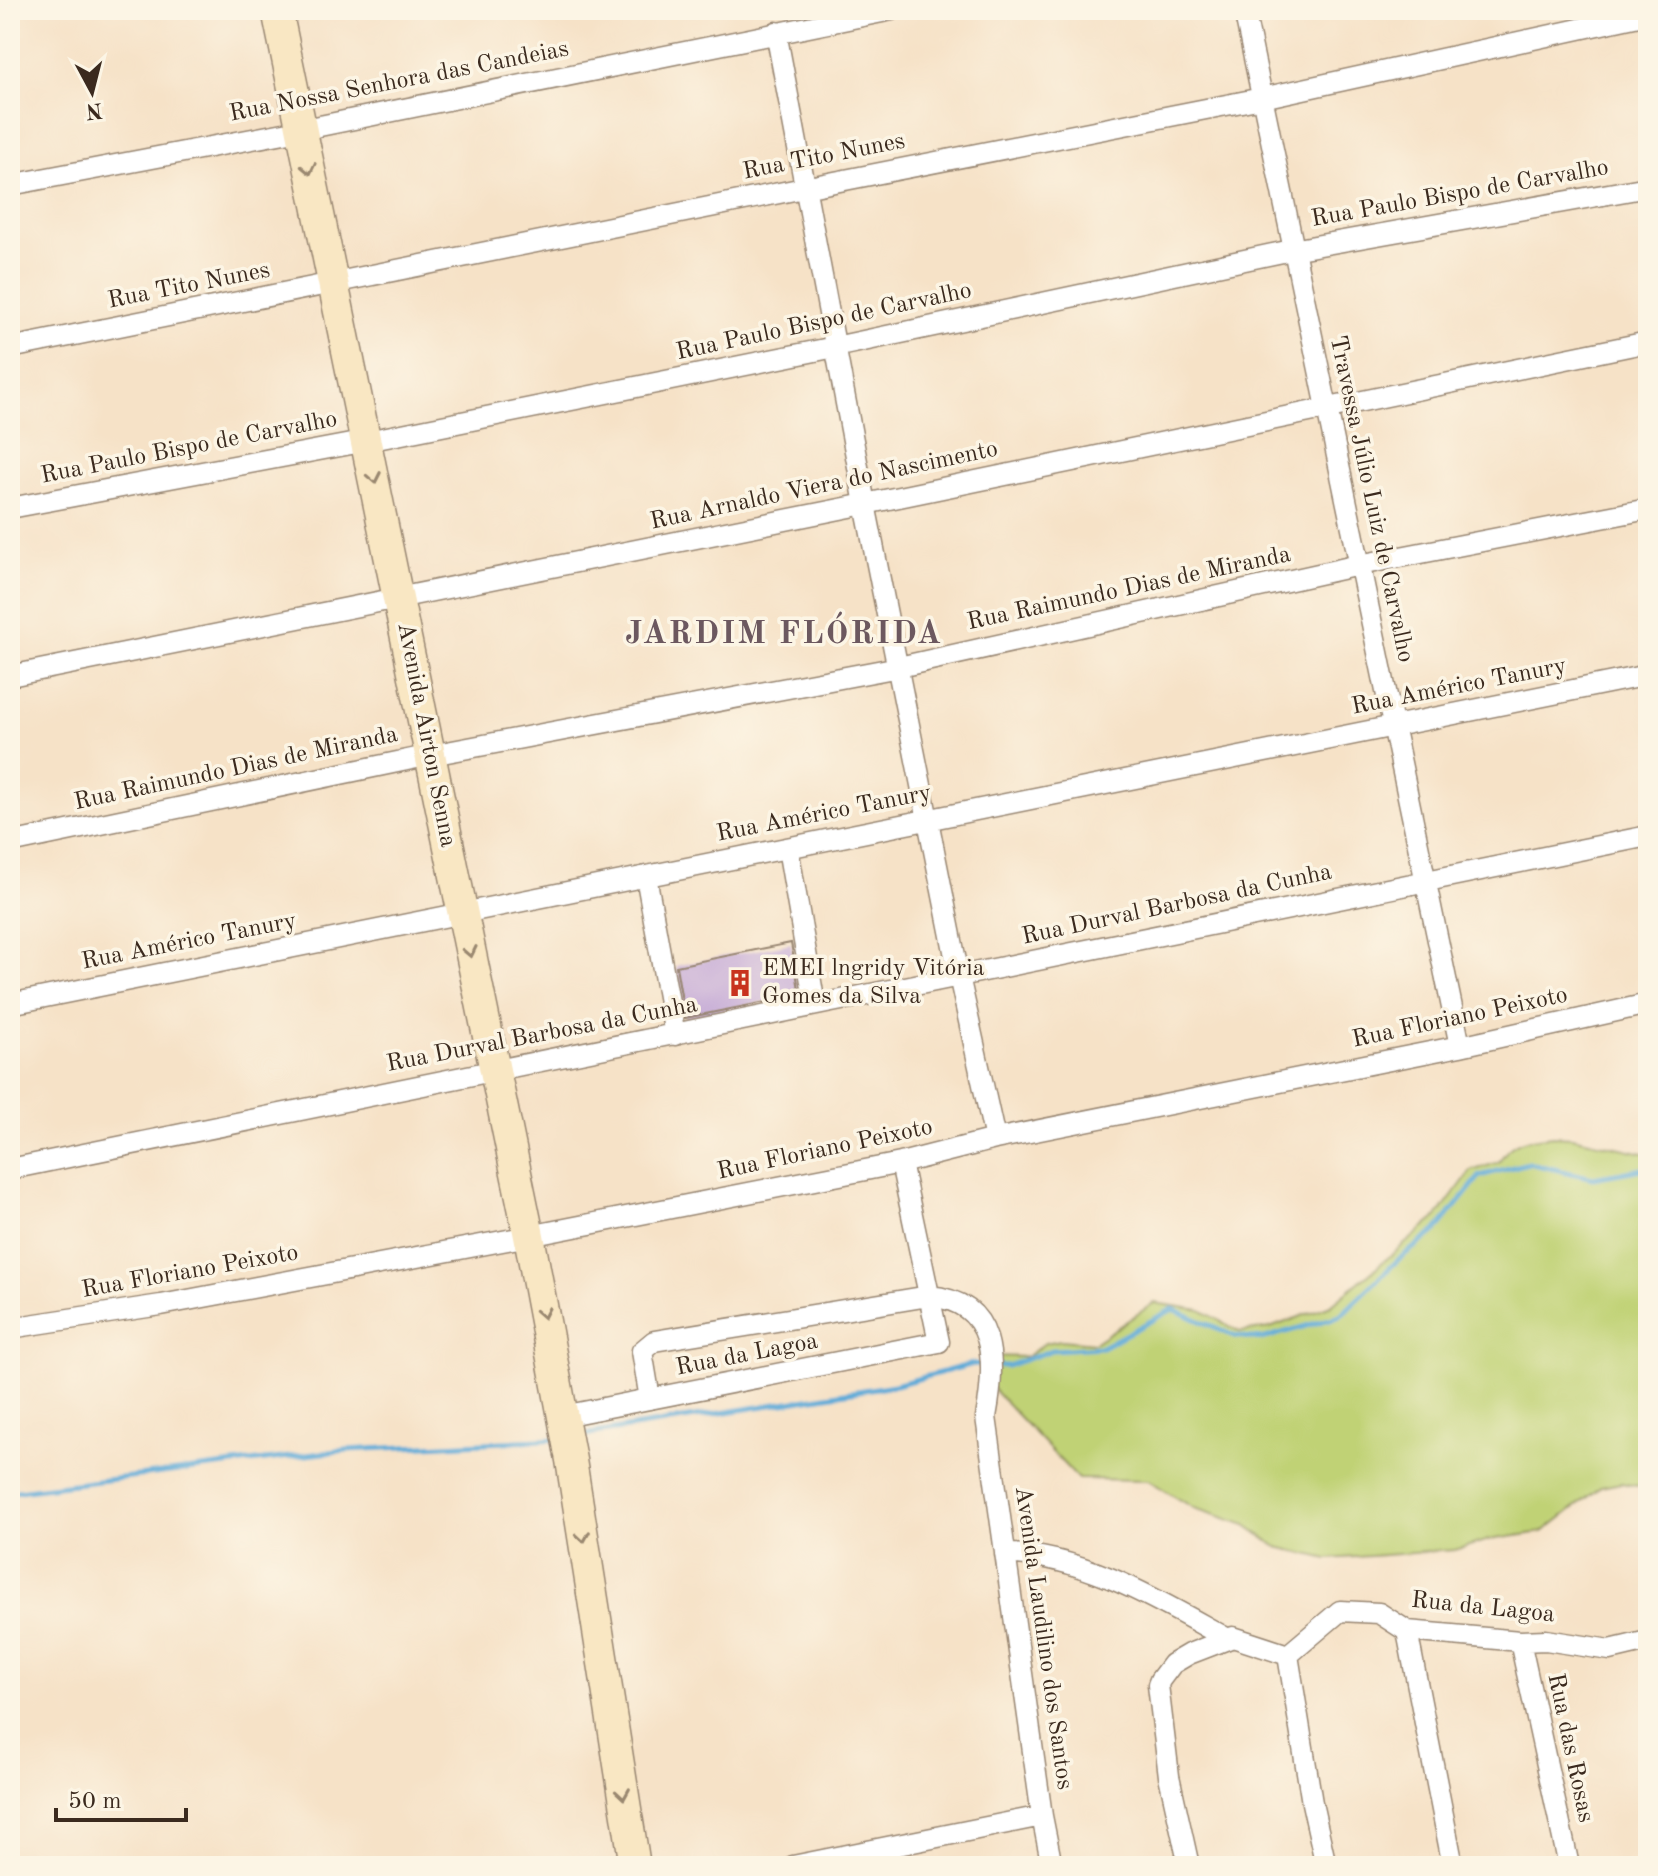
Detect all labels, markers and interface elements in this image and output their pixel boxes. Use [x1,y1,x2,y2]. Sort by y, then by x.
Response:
street label: Rua Nossa Senhora das Candeias [227,37,571,127]
north arrow [52,52,132,132]
text: N [84,98,104,122]
street label: Rua Tito Nunes [741,129,907,185]
street label: Rua Paulo Bispo de Carvalho [1309,156,1611,232]
one-way arrow [300,162,317,175]
street label: Rua Tito Nunes [106,258,272,314]
street label: Rua Paulo Bispo de Carvalho [674,279,974,365]
street label: Travessa Júlio Luiz de Carvalho [1325,333,1417,665]
street label: Rua Paulo Bispo de Carvalho [39,407,339,489]
street label: Rua Arnaldo Viera do Nascimento [648,437,1000,535]
one-way arrow [365,471,382,484]
street label: Rua Raimundo Dias de Miranda [965,543,1293,635]
district label: JARDIM FLÓRIDA [625,611,943,651]
street label: Avenida Airton Senna [392,621,460,849]
street label: Rua Américo Tanury [1349,654,1569,720]
street label: Rua Raimundo Dias de Miranda [72,723,400,815]
street label: Rua Américo Tanury [714,781,934,847]
street label: Rua Durval Barbosa da Cunha [1020,860,1334,950]
street label: Rua Américo Tanury [79,909,299,975]
one-way arrow [461,945,478,959]
place label: EMEI lngridy Vitória Gomes da Silva [762,957,985,1009]
building icon: EMEI lngridy Vitória Gomes da Silva [725,968,755,998]
street label: Rua Floriano Peixoto [1350,983,1570,1053]
street label: Rua Durval Barbosa da Cunha [384,993,700,1077]
street label: Rua Floriano Peixoto [715,1115,935,1185]
street label: Rua Floriano Peixoto [80,1241,300,1303]
one-way arrow [534,1306,551,1320]
street label: Rua da Lagoa [674,1329,820,1381]
street label: Avenida Laudilino dos Santos [1010,1485,1076,1791]
one-way arrow [574,1530,591,1544]
street label: Rua da Lagoa [1410,1589,1556,1627]
street label: Rua das Rosas [1542,1671,1598,1825]
scale bar [56,1772,186,1822]
one-way arrow [614,1787,631,1801]
text: 50 m [68,1790,122,1814]

